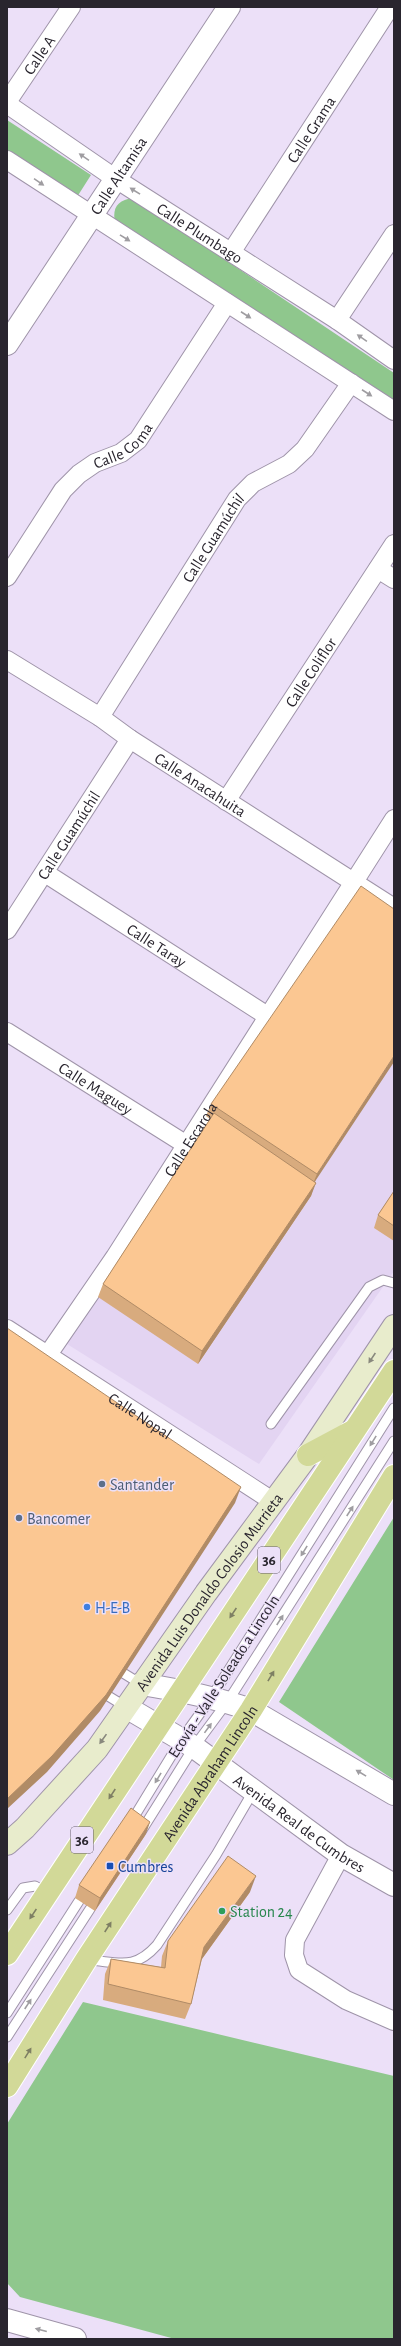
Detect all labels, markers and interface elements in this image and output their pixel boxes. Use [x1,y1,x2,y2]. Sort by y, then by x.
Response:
street label: Calle A [21,33,58,78]
street label: Calle Grama [284,94,339,166]
street label: Calle Altamisa [88,134,150,218]
one-way arrow [79,153,89,161]
one-way arrow [34,178,45,186]
one-way arrow [130,187,141,195]
street label: Calle Plumbago [154,200,245,267]
one-way arrow [120,234,130,242]
one-way arrow [241,311,251,319]
one-way arrow [357,334,367,342]
one-way arrow [362,389,372,397]
street label: Calle Coma [91,420,156,472]
street label: Calle Guamúchil [180,490,247,585]
street label: Calle Coliflor [283,634,340,710]
street label: Calle Anacahuita [152,750,248,820]
street label: Calle Guamúchil [35,788,103,883]
street label: Calle Taray [124,921,189,971]
street label: Calle Maguey [56,1060,135,1119]
street label: Calle Escarola [161,1099,221,1180]
one-way arrow [369,1352,376,1364]
street label: Calle Nopal [105,1390,174,1442]
one-way arrow [369,1436,377,1446]
place label: Santander [110,1477,175,1493]
marker: Santander [97,1479,107,1489]
street label: Avenida Luis Donaldo Colosio Murrieta [133,1490,286,1694]
one-way arrow [347,1505,354,1517]
place label: Bancomer [27,1511,91,1527]
marker: Bancomer [14,1513,24,1523]
one-way arrow [300,1545,307,1557]
road number: 36 [258,1547,280,1573]
street label: Ecovía - Valle Soleado a Lincoln [165,1592,282,1761]
place label: H-E-B [95,1600,130,1616]
marker: H-E-B [82,1602,92,1612]
one-way arrow [229,1608,237,1619]
one-way arrow [276,1615,284,1625]
one-way arrow [267,1670,274,1682]
street label: Avenida Abraham Lincoln [160,1703,261,1844]
one-way arrow [204,1723,212,1734]
one-way arrow [99,1734,107,1745]
one-way arrow [356,1769,366,1777]
one-way arrow [154,1772,161,1784]
street label: Avenida Real de Cumbres [230,1772,367,1876]
one-way arrow [108,1789,116,1799]
road number: 36 [71,1827,93,1853]
place label: Cumbres [118,1859,174,1875]
marker: Cumbres [105,1861,115,1871]
place label: Station 24 [230,1904,293,1920]
marker: Station 24 [217,1906,227,1916]
one-way arrow [30,1909,37,1920]
one-way arrow [104,1921,111,1933]
one-way arrow [24,1999,32,2009]
one-way arrow [24,2048,32,2058]
one-way arrow [35,2327,47,2333]

